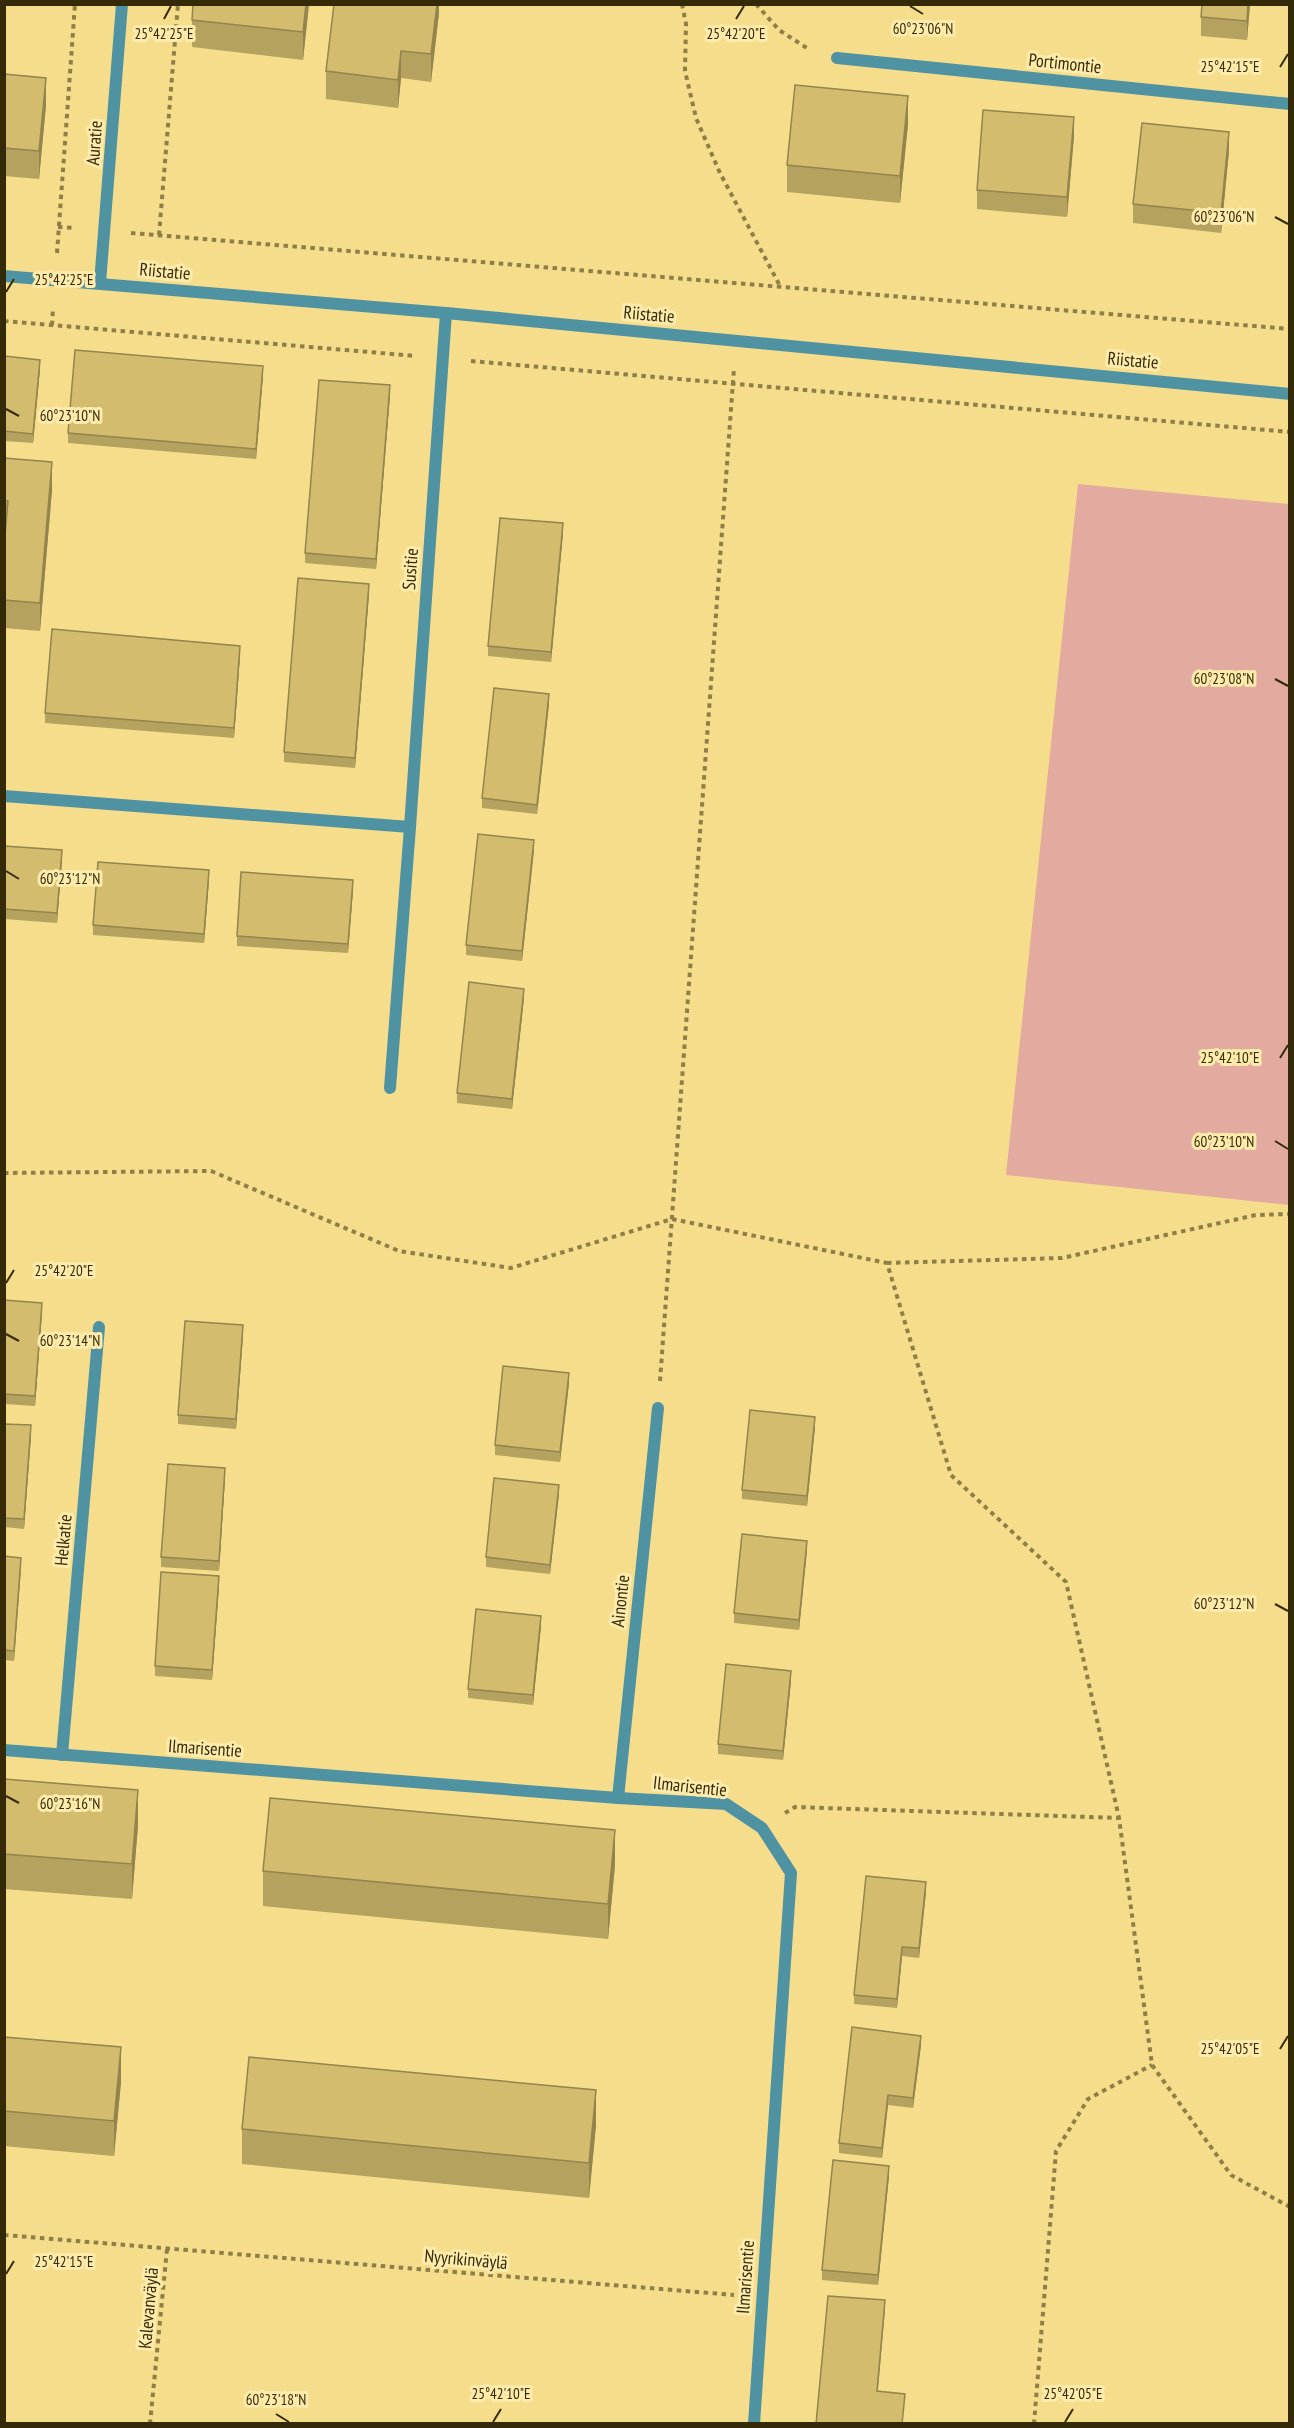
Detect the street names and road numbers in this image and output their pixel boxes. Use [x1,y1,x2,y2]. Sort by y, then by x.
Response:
street label: Portimontie [1027,48,1103,78]
street label: Auratie [81,120,107,166]
street label: Riistatie [139,257,191,285]
street label: Riistatie [623,300,675,328]
street label: Riistatie [1107,346,1159,374]
street label: Susitie [397,547,423,591]
street label: Helkatie [49,1513,77,1567]
street label: Ainontie [606,1574,634,1628]
street label: Ilmarisentie [167,1734,243,1762]
street label: Ilmarisentie [652,1771,728,1801]
street label: Ilmarisentie [731,2239,759,2315]
street label: Nyyrikinväylä [423,2244,509,2274]
street label: Kalevanväylä [133,2266,163,2350]

